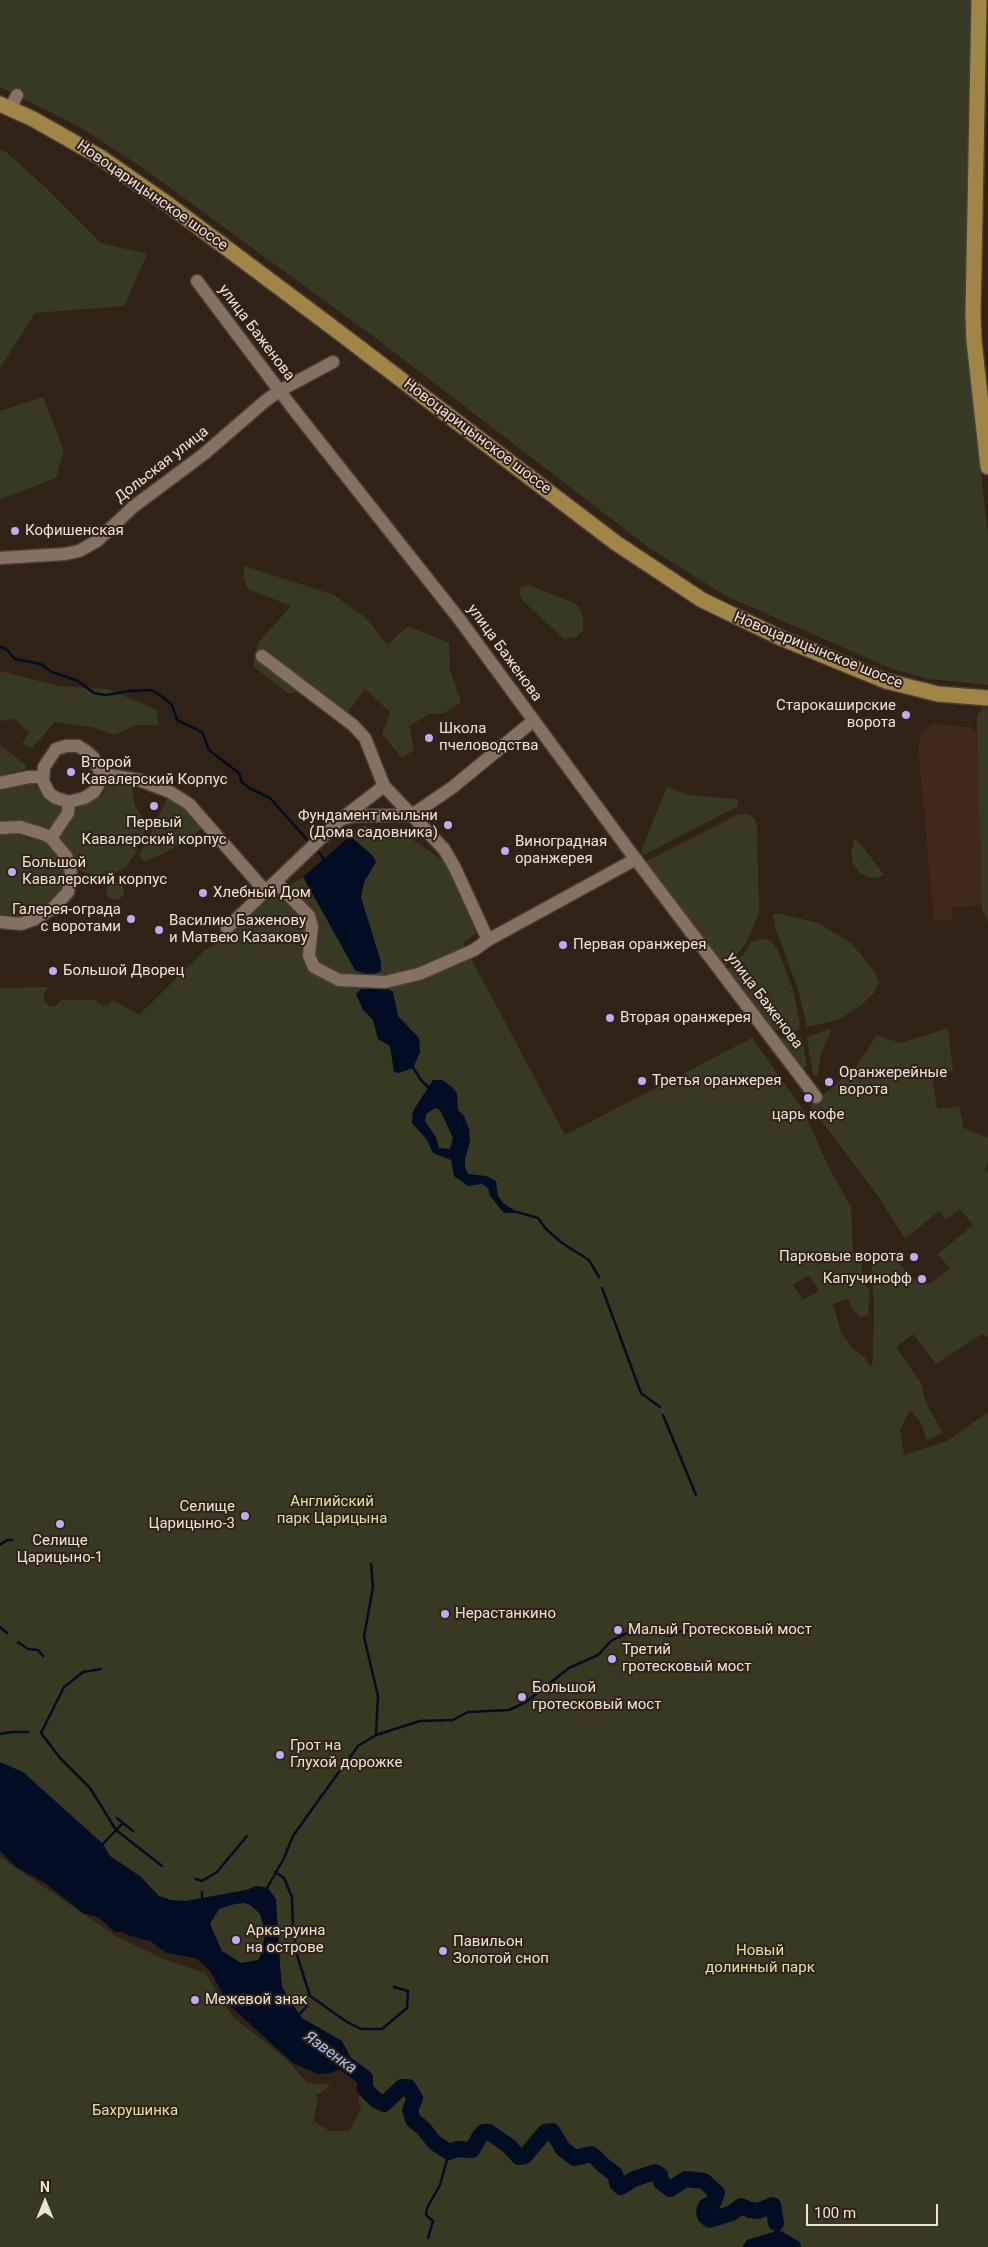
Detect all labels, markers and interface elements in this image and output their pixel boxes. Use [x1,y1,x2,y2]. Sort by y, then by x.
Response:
street label: Новоцарицынское шоссе [73,137,231,255]
street label: улица Баженова [214,281,298,385]
street label: Новоцарицынское шоссе [400,376,554,498]
street label: Дольская улица [112,423,212,507]
place label: Кофишенская [25,522,124,540]
marker: Кофишенская [9,525,21,537]
street label: улица Баженова [463,601,545,705]
street label: Новоцарицынское шоссе [731,609,905,693]
place label: Старокаширские ворота [776,697,896,732]
marker: Старокаширские ворота [900,709,912,721]
place label: Школа пчеловодства [439,720,538,755]
marker: Школа пчеловодства [423,732,435,744]
place label: Второй Кавалерский Корпус [81,754,228,789]
marker: Второй Кавалерский Корпус [65,766,77,778]
marker: Первый Кавалерский корпус [148,800,160,812]
place label: Фундамент мыльни (Дома садовника) [298,807,438,842]
place label: Первый Кавалерский корпус [81,814,227,849]
marker: Фундамент мыльни (Дома садовника) [442,819,454,831]
place label: Виноградная оранжерея [515,833,607,868]
marker: Виноградная оранжерея [499,845,511,857]
place label: Большой Кавалерский корпус [22,854,167,889]
marker: Большой Кавалерский корпус [6,866,18,878]
place label: Хлебный Дом [213,884,311,902]
marker: Хлебный Дом [197,887,209,899]
place label: Галерея-ограда с воротами [12,901,121,936]
place label: Василию Баженову и Матвею Казакову [169,912,308,947]
marker: Галерея-ограда с воротами [125,913,137,925]
marker: Василию Баженову и Матвею Казакову [153,924,165,936]
place label: Первая оранжерея [573,936,706,954]
marker: Первая оранжерея [557,939,569,951]
street label: улица Баженова [722,949,806,1053]
place label: Большой Дворец [63,962,184,980]
marker: Большой Дворец [47,965,59,977]
place label: Вторая оранжерея [620,1009,751,1027]
marker: Вторая оранжерея [604,1012,616,1024]
place label: Оранжерейные ворота [839,1064,947,1099]
place label: Третья оранжерея [652,1072,781,1090]
marker: Третья оранжерея [636,1075,648,1087]
marker: Оранжерейные ворота [823,1076,835,1088]
marker: царь кофе [802,1092,814,1104]
place label: царь кофе [772,1106,844,1124]
place label: Парковые ворота [779,1248,904,1266]
marker: Парковые ворота [908,1251,920,1263]
place label: Капучинофф [823,1270,912,1288]
marker: Капучинофф [916,1273,928,1285]
park label: Английский парк Царицына [277,1493,387,1528]
place label: Селище Царицыно-3 [148,1498,235,1533]
marker: Селище Царицыно-3 [239,1510,251,1522]
marker: Селище Царицыно-1 [54,1518,66,1530]
place label: Селище Царицыно-1 [17,1532,103,1567]
place label: Нерастанкино [455,1605,556,1623]
marker: Нерастанкино [439,1608,451,1620]
place label: Малый Гротесковый мост [628,1621,812,1639]
marker: Малый Гротесковый мост [612,1624,624,1636]
place label: Третий гротесковый мост [622,1641,751,1676]
marker: Третий гротесковый мост [606,1653,618,1665]
place label: Большой гротесковый мост [532,1679,661,1714]
marker: Большой гротесковый мост [516,1691,528,1703]
place label: Грот на Глухой дорожке [290,1737,402,1772]
marker: Грот на Глухой дорожке [274,1749,286,1761]
place label: Арка-руина на острове [246,1922,326,1957]
place label: Павильон Золотой сноп [453,1933,549,1968]
marker: Арка-руина на острове [230,1934,242,1946]
park label: Новый долинный парк [705,1942,815,1977]
marker: Павильон Золотой сноп [437,1945,449,1957]
place label: Межевой знак [205,1991,307,2009]
marker: Межевой знак [189,1994,201,2006]
water label: Язвенка [300,2027,360,2079]
park label: Бахрушинка [92,2102,178,2120]
north arrow [20,2177,70,2227]
text: N [40,2179,50,2195]
scale bar [808,2194,940,2226]
text: 100 m [814,2204,856,2222]

